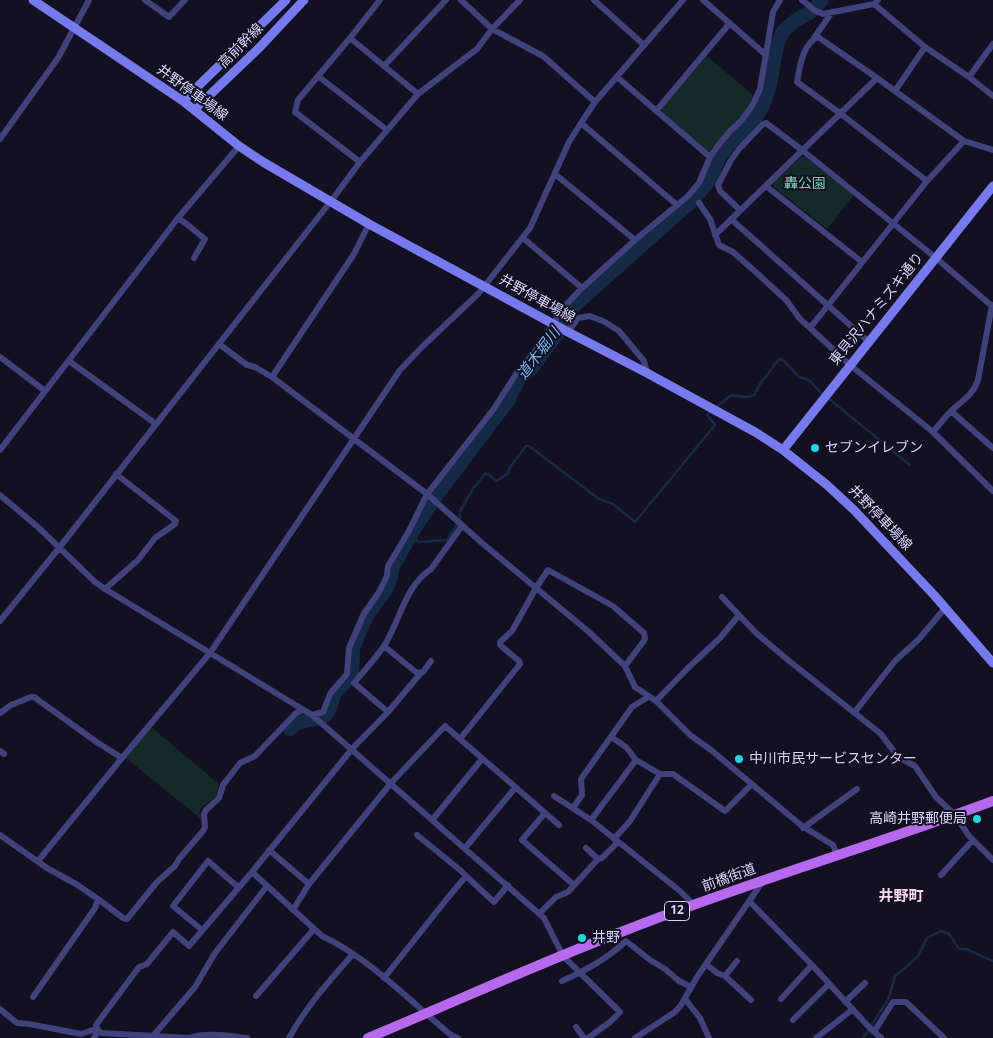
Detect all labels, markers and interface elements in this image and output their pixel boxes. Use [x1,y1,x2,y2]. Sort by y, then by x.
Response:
street label: 高前幹線 [215,20,267,72]
street label: 井野停車場線 [153,62,231,124]
park label: 轟公園 [784,176,826,192]
street label: 東貝沢ハナミズキ通り [826,249,928,369]
street label: 井野停車場線 [496,271,578,327]
water label: 道木堀川 [514,325,564,383]
place label: セブンイレブン [825,440,923,456]
marker: セブンイレブン [809,442,821,454]
street label: 井野停車場線 [845,482,915,554]
place label: 中川市民サービスセンター [749,751,917,767]
marker: 中川市民サービスセンター [733,753,745,765]
place label: 高崎井野郵便局 [869,811,967,827]
marker: 高崎井野郵便局 [971,813,983,825]
street label: 前橋街道 [700,861,758,895]
district label: 井野町 [879,888,923,906]
road number: 12 [664,901,690,920]
place label: 井野 [592,930,620,946]
marker: 井野 [576,932,588,944]

